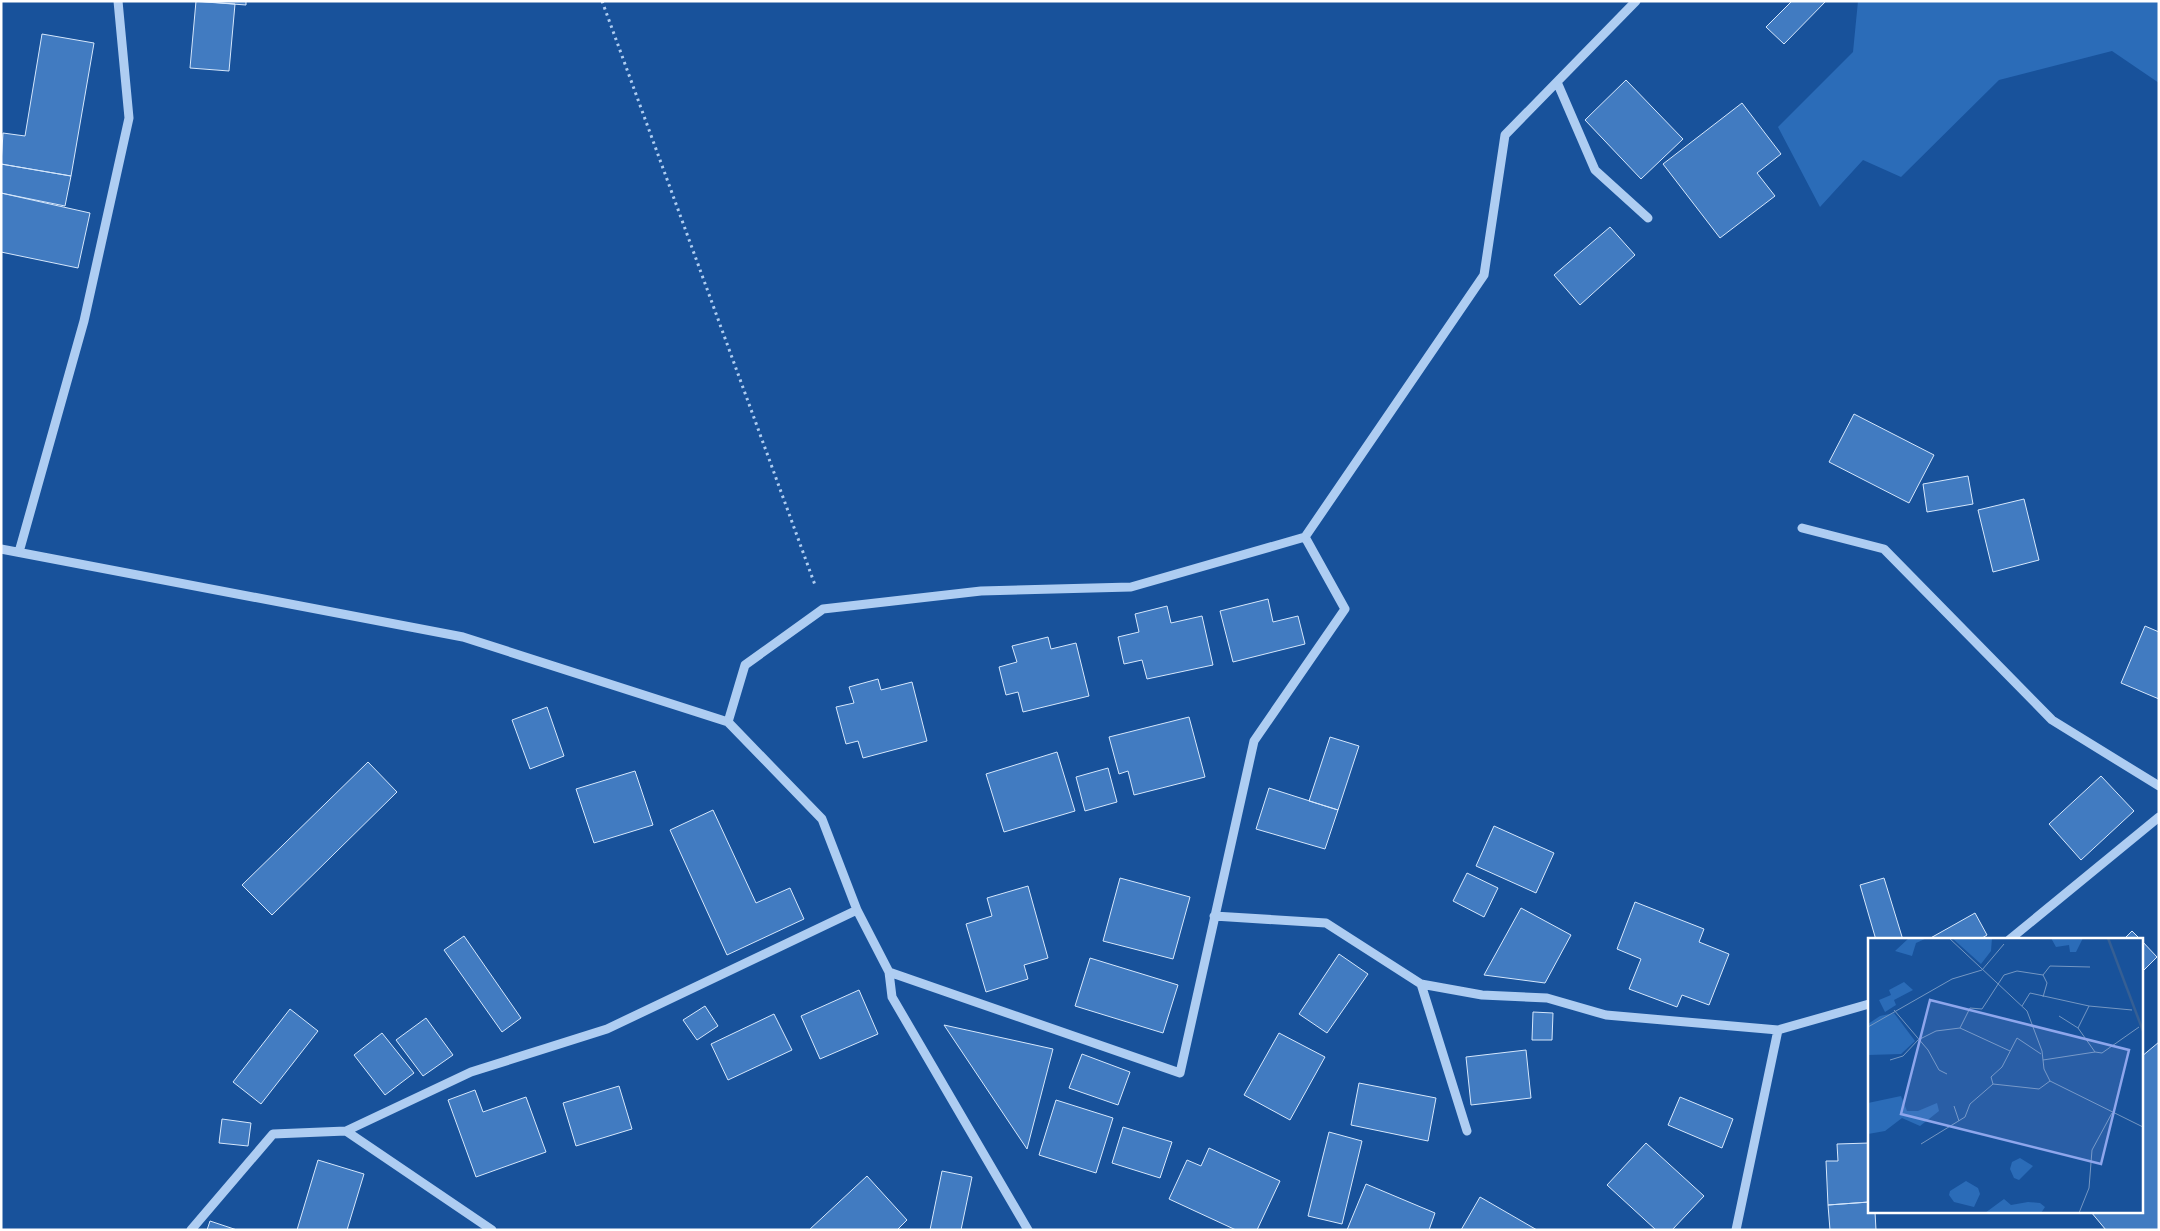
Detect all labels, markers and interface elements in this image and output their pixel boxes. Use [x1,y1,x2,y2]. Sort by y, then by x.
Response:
inset map [1868,938,2142,1214]

